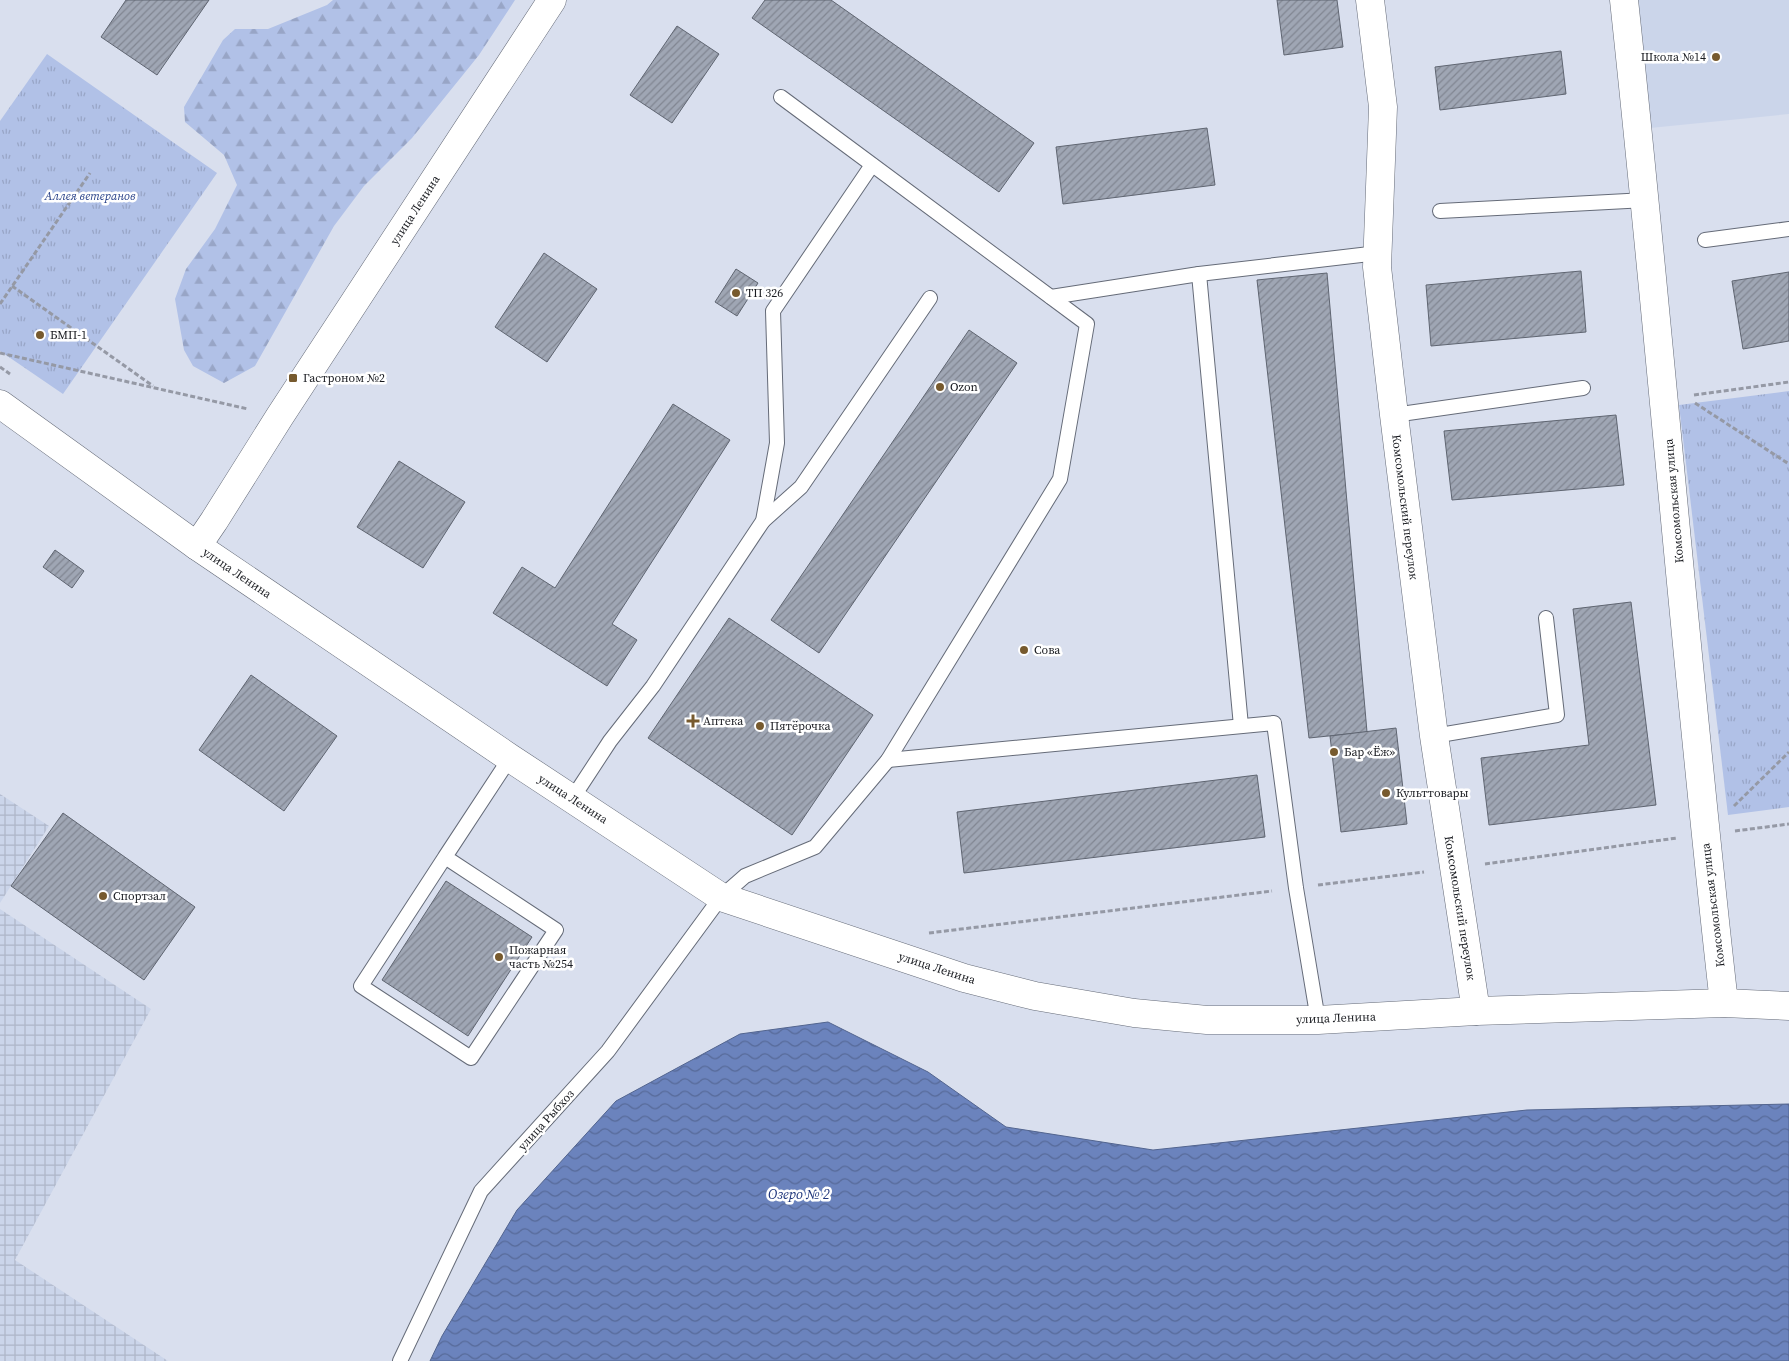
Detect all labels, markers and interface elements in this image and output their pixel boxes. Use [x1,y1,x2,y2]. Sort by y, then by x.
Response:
place label: Школа №14 [1641,49,1706,65]
marker: Школа №14 [1710,51,1722,63]
street label: улица Ленина [387,171,444,248]
park label: Аллея ветеранов [44,188,136,204]
place label: ТП 326 [746,285,783,301]
marker: ТП 326 [730,287,742,299]
place label: БМП-1 [50,327,87,343]
marker: БМП-1 [34,329,46,341]
place label: Гастроном №2 [303,370,385,386]
marker: Гастроном №2 [287,372,299,384]
place label: Ozon [950,379,978,395]
marker: Ozon [934,381,946,393]
street label: Комсомольский переулок [1388,433,1422,581]
street label: Комсомольская улица [1661,437,1687,564]
street label: улица Ленина [199,544,275,602]
place label: Сова [1034,642,1061,658]
marker: Сова [1018,644,1030,656]
place label: Аптека [703,713,744,729]
marker: Аптека [687,715,699,727]
place label: Пятёрочка [770,718,831,734]
marker: Пятёрочка [754,720,766,732]
place label: Бар «Ёж» [1344,744,1395,760]
marker: Бар «Ёж» [1328,746,1340,758]
street label: улица Ленина [535,771,612,828]
place label: Культтовары [1396,785,1469,801]
marker: Культтовары [1380,787,1392,799]
street label: Комсомольский переулок [1441,835,1479,982]
street label: Комсомольская улица [1697,841,1729,968]
place label: Спортзал [113,888,166,904]
marker: Спортзал [97,890,109,902]
place label: Пожарная часть №254 [509,942,573,972]
street label: улица Ленина [897,948,978,988]
marker: Пожарная часть №254 [493,951,505,963]
street label: улица Ленина [1296,1009,1377,1027]
street label: улица Рыбхоз [514,1086,578,1154]
water label: Озеро № 2 [768,1184,830,1204]

